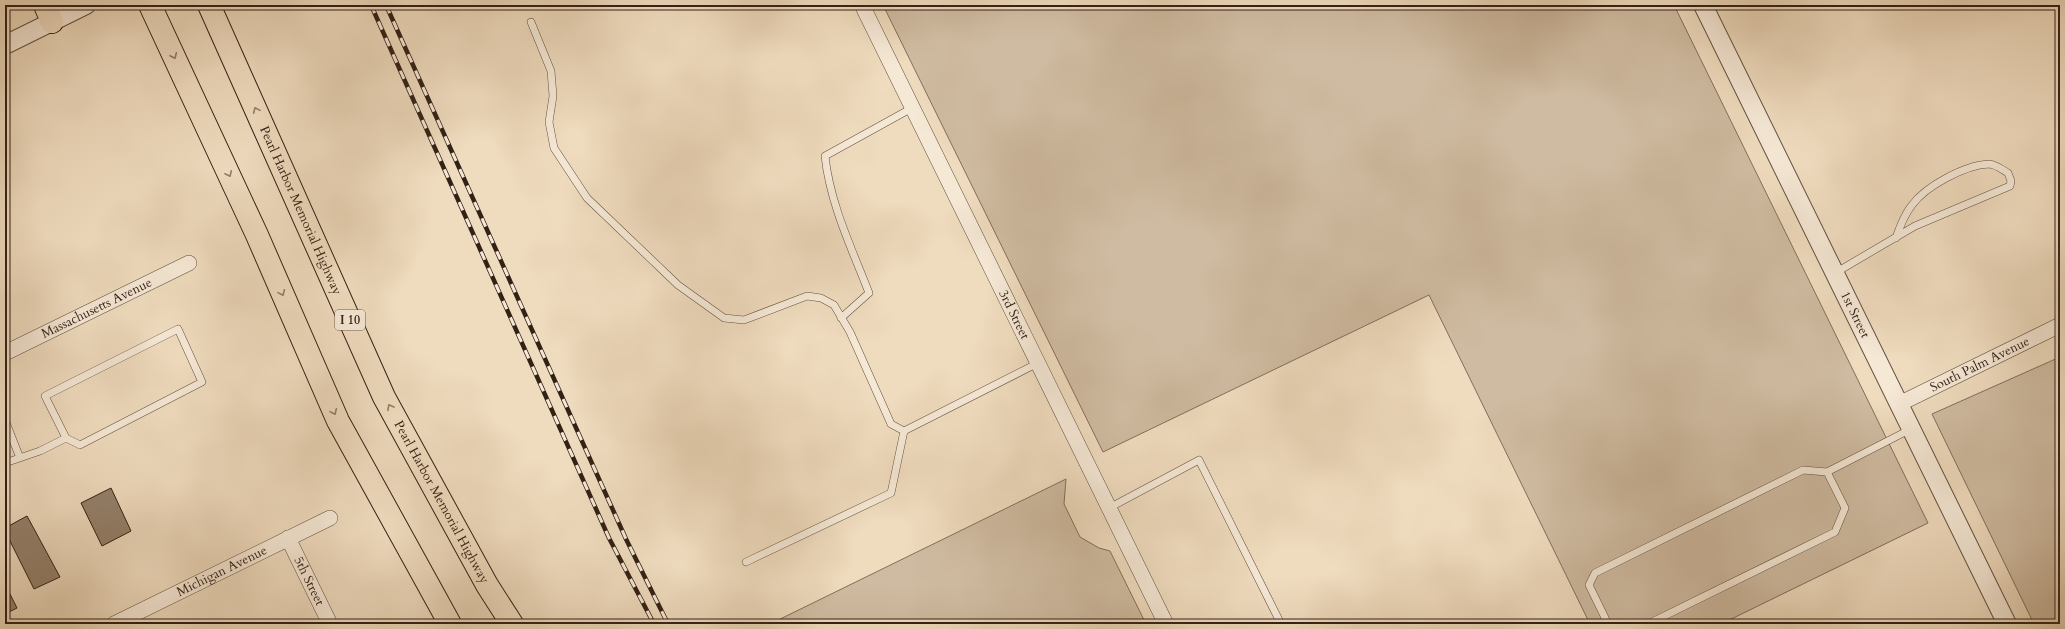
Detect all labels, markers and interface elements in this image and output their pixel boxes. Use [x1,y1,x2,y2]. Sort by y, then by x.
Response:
one-way arrow [169,52,177,60]
one-way arrow [253,106,261,114]
street label: Pearl Harbor Memorial Highway [255,123,346,298]
one-way arrow [224,170,232,178]
street label: Massachusetts Avenue [38,273,155,343]
street label: 3rd Street [994,287,1034,342]
one-way arrow [277,288,285,296]
street label: 1st Street [1836,288,1874,341]
road number: I 10 [335,310,365,330]
street label: South Palm Avenue [1927,332,2033,396]
one-way arrow [387,404,394,411]
one-way arrow [329,407,337,415]
street label: Pearl Harbor Memorial Highway [390,417,493,587]
street label: Michigan Avenue [173,541,270,601]
street label: 5th Street [289,553,329,609]

